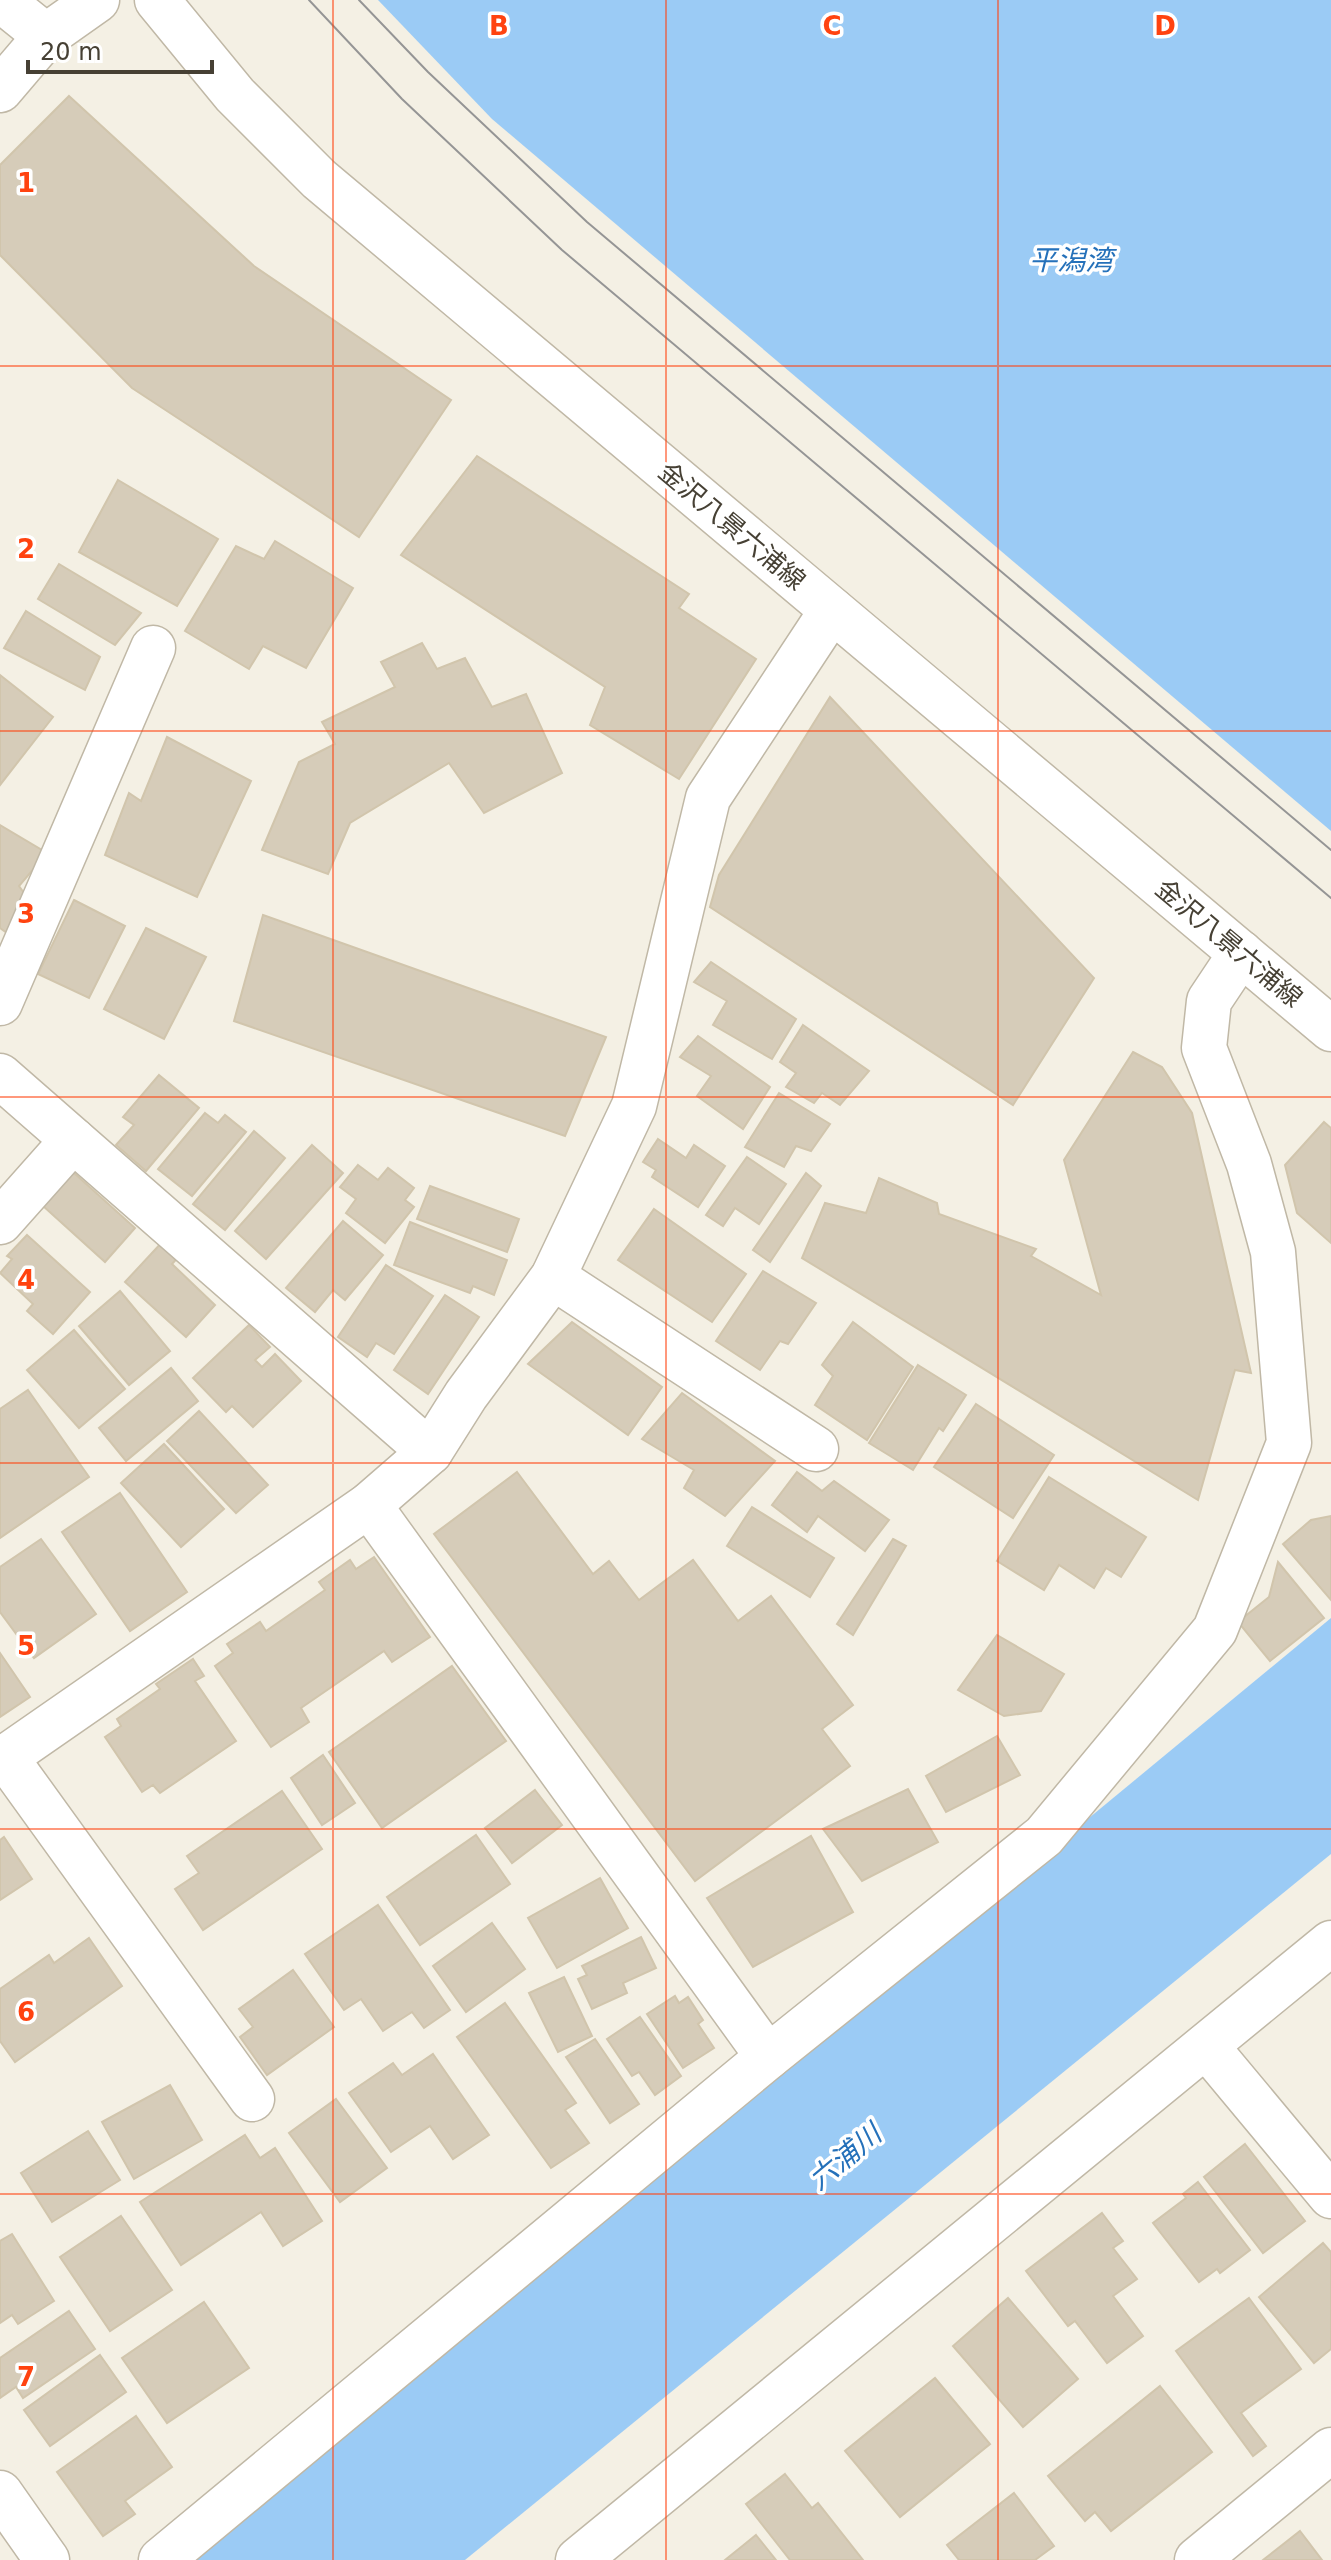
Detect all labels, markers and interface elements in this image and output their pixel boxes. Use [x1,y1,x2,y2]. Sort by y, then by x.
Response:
text: B [489,11,509,41]
text: C [822,11,842,41]
text: D [1154,11,1176,41]
scale bar [28,24,212,74]
text: 20 m [40,38,102,66]
text: 1 [17,168,35,198]
water label: 平潟湾 [1029,244,1117,277]
street label: 金沢八景六浦線 [653,456,811,596]
text: 2 [17,534,35,564]
street label: 金沢八景六浦線 [1150,873,1308,1013]
text: 3 [17,899,35,929]
text: 4 [17,1265,35,1295]
text: 5 [17,1631,35,1661]
text: 6 [17,1997,35,2027]
water label: 六浦川 [802,2115,890,2197]
text: 7 [17,2362,35,2392]

